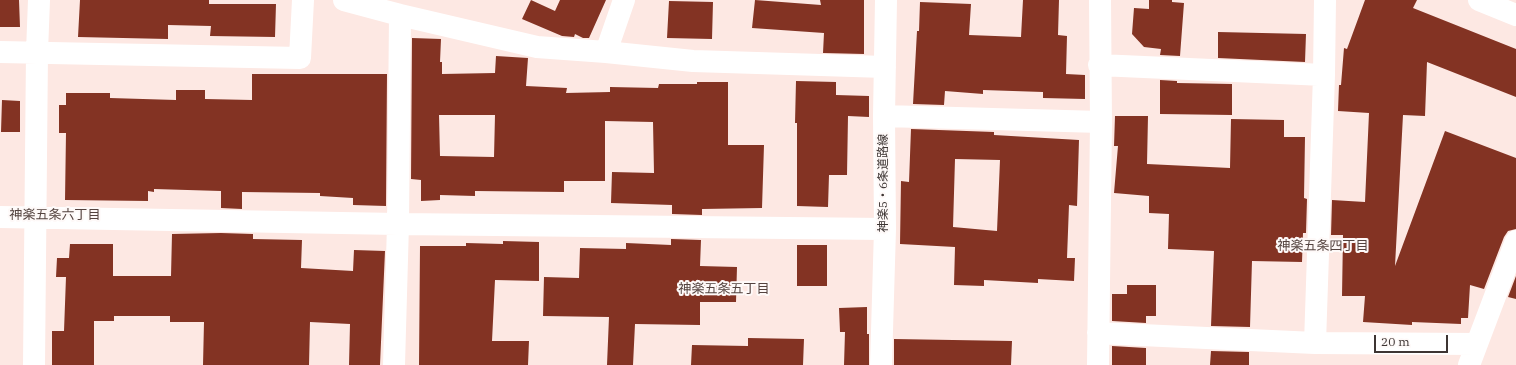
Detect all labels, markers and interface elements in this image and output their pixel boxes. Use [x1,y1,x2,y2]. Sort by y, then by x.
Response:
street label: 神楽5・6条道路線 [877,134,891,232]
district label: 神楽五条六丁目 [10,207,100,223]
district label: 神楽五条四丁目 [1278,238,1368,254]
district label: 神楽五条五丁目 [679,281,769,297]
scale bar [1376,327,1450,353]
text: 20 m [1381,334,1410,349]

